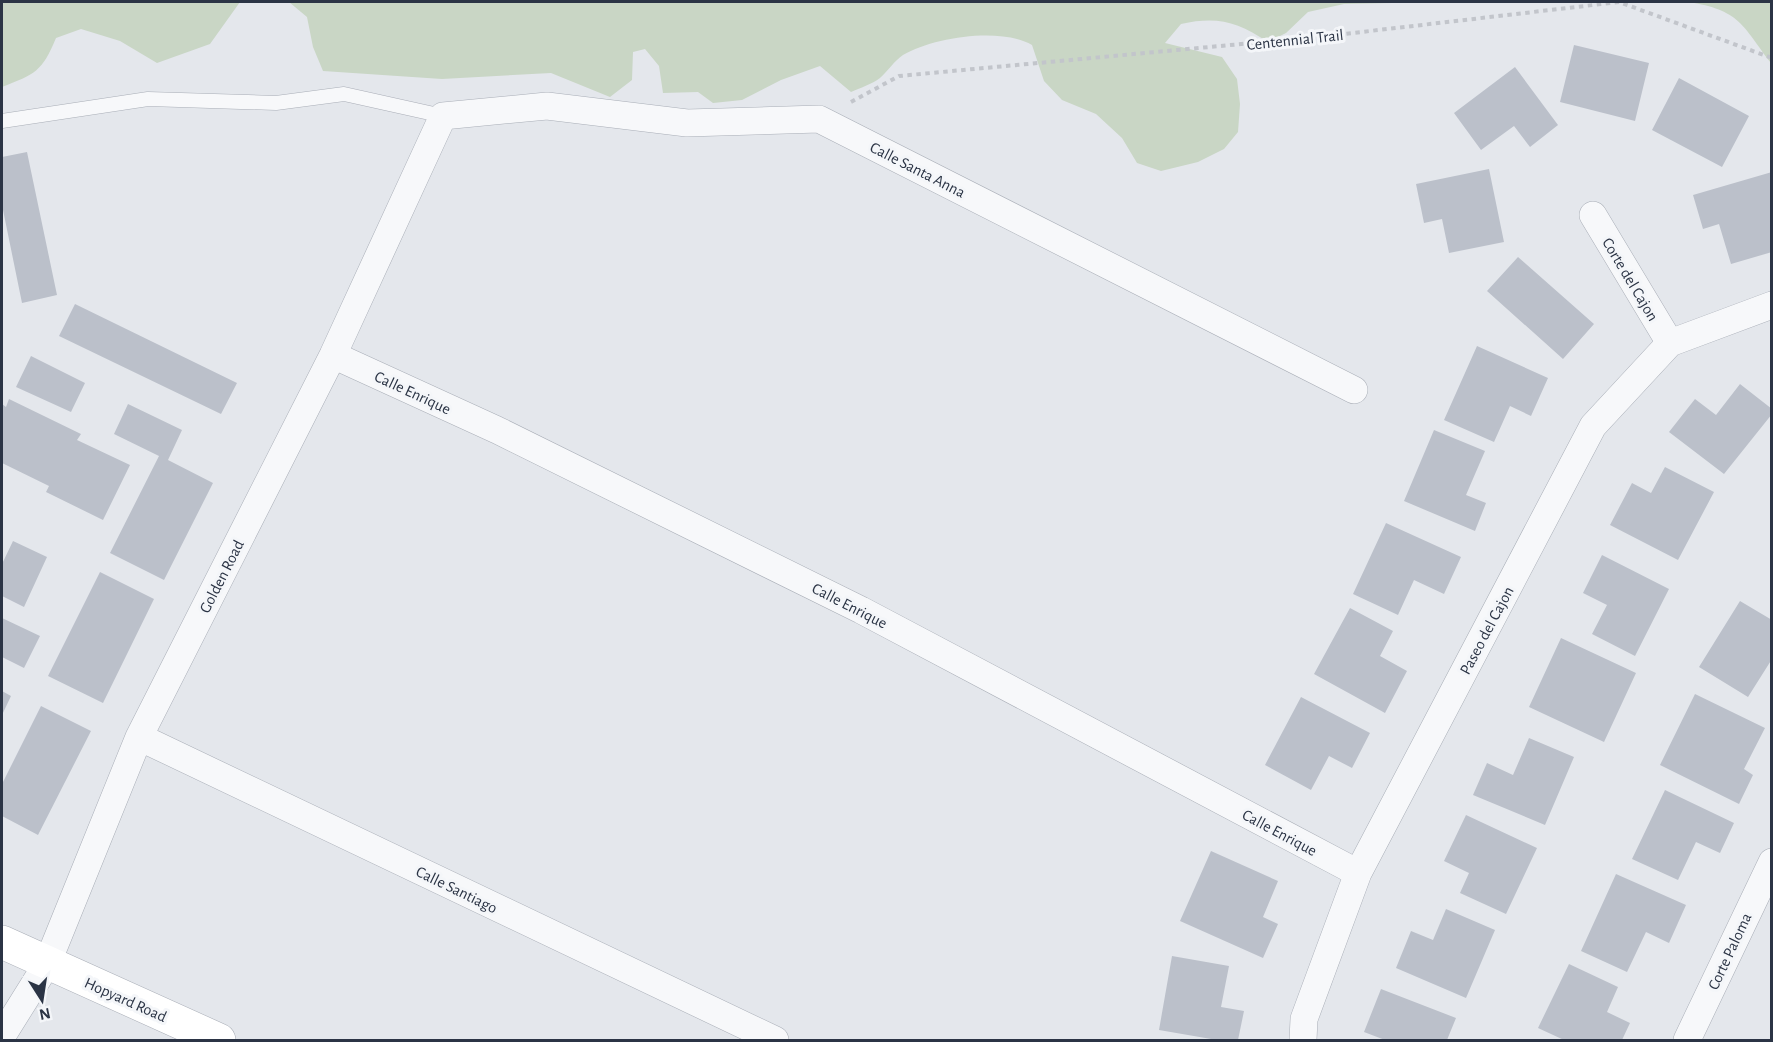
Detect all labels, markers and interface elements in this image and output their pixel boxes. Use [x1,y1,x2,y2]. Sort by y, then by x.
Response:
street label: Centennial Trail [1246,27,1344,53]
street label: Calle Santa Anna [867,139,968,201]
street label: Corte del Cajon [1598,235,1661,324]
street label: Calle Enrique [372,368,453,417]
street label: Golden Road [197,537,247,615]
street label: Calle Enrique [809,580,890,632]
street label: Paseo del Cajon [1457,584,1518,678]
street label: Calle Enrique [1240,807,1319,859]
street label: Calle Santiago [413,863,500,917]
street label: Corte Paloma [1705,910,1755,992]
north arrow [12,970,72,1030]
street label: Hopyard Road [82,975,169,1026]
text: N [38,1005,52,1023]

